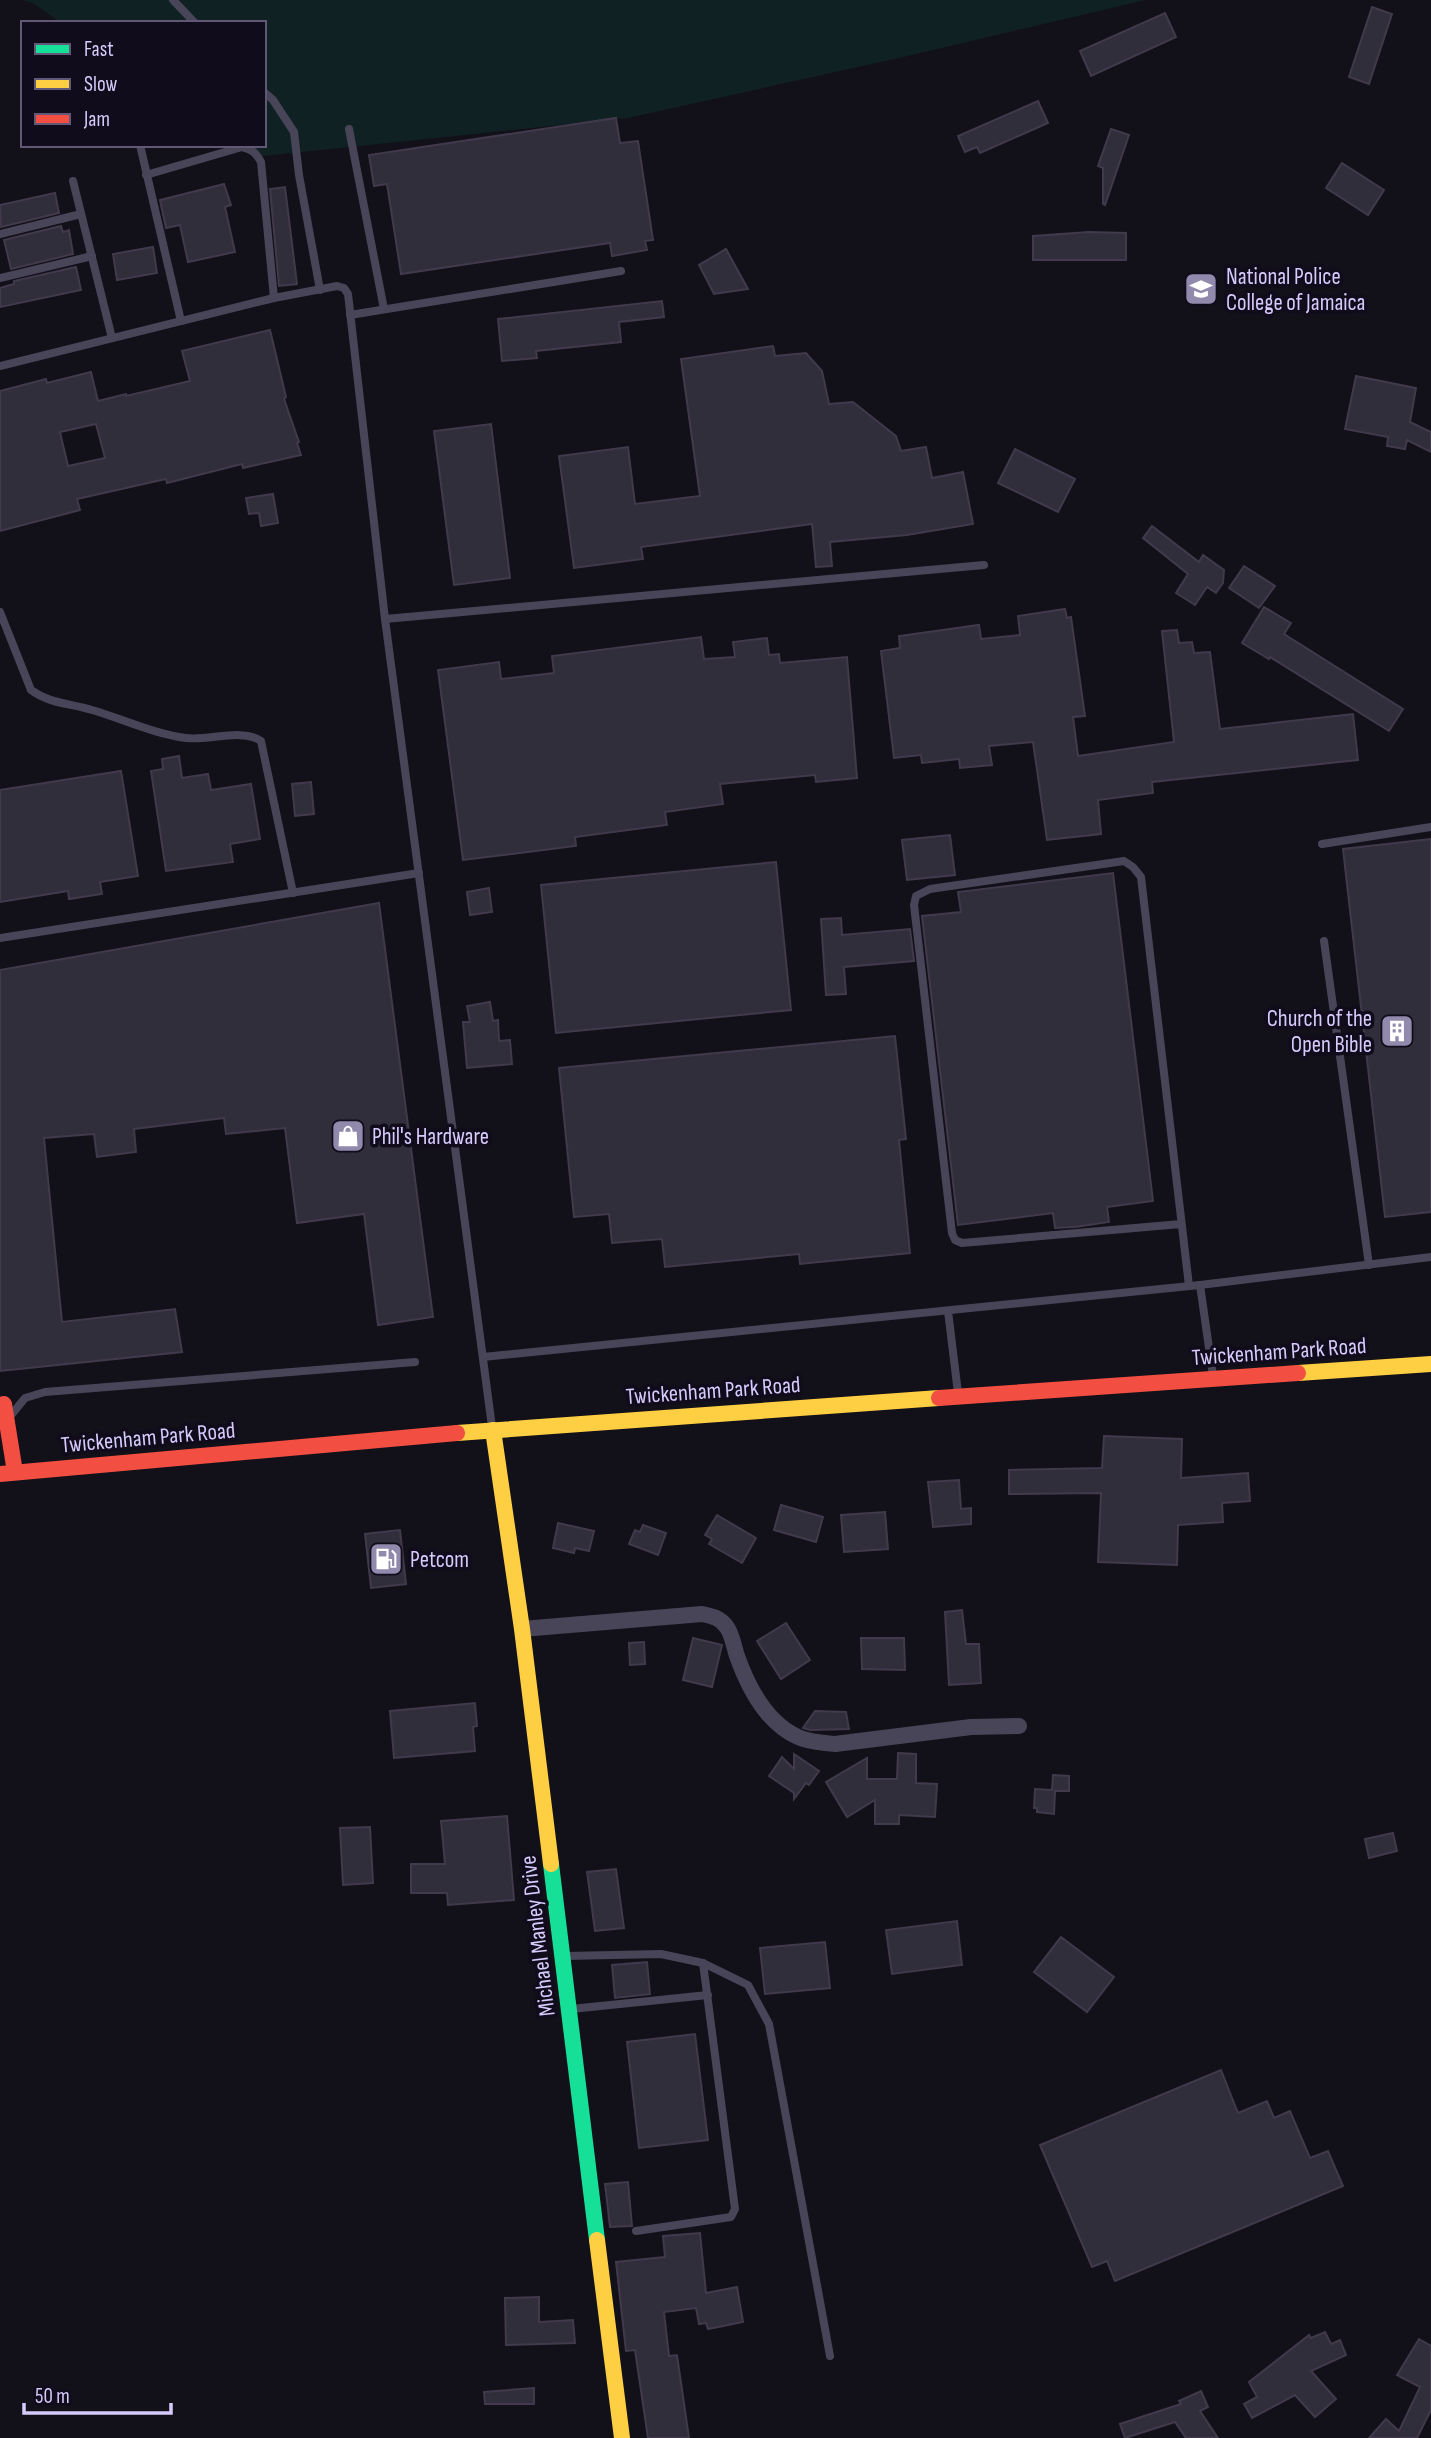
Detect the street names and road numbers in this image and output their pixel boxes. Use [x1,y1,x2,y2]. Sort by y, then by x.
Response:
street label: Twickenham Park Road [1191,1332,1367,1372]
street label: Twickenham Park Road [625,1371,801,1411]
street label: Twickenham Park Road [60,1416,236,1460]
street label: Michael Manley Drive [514,1854,562,2018]

